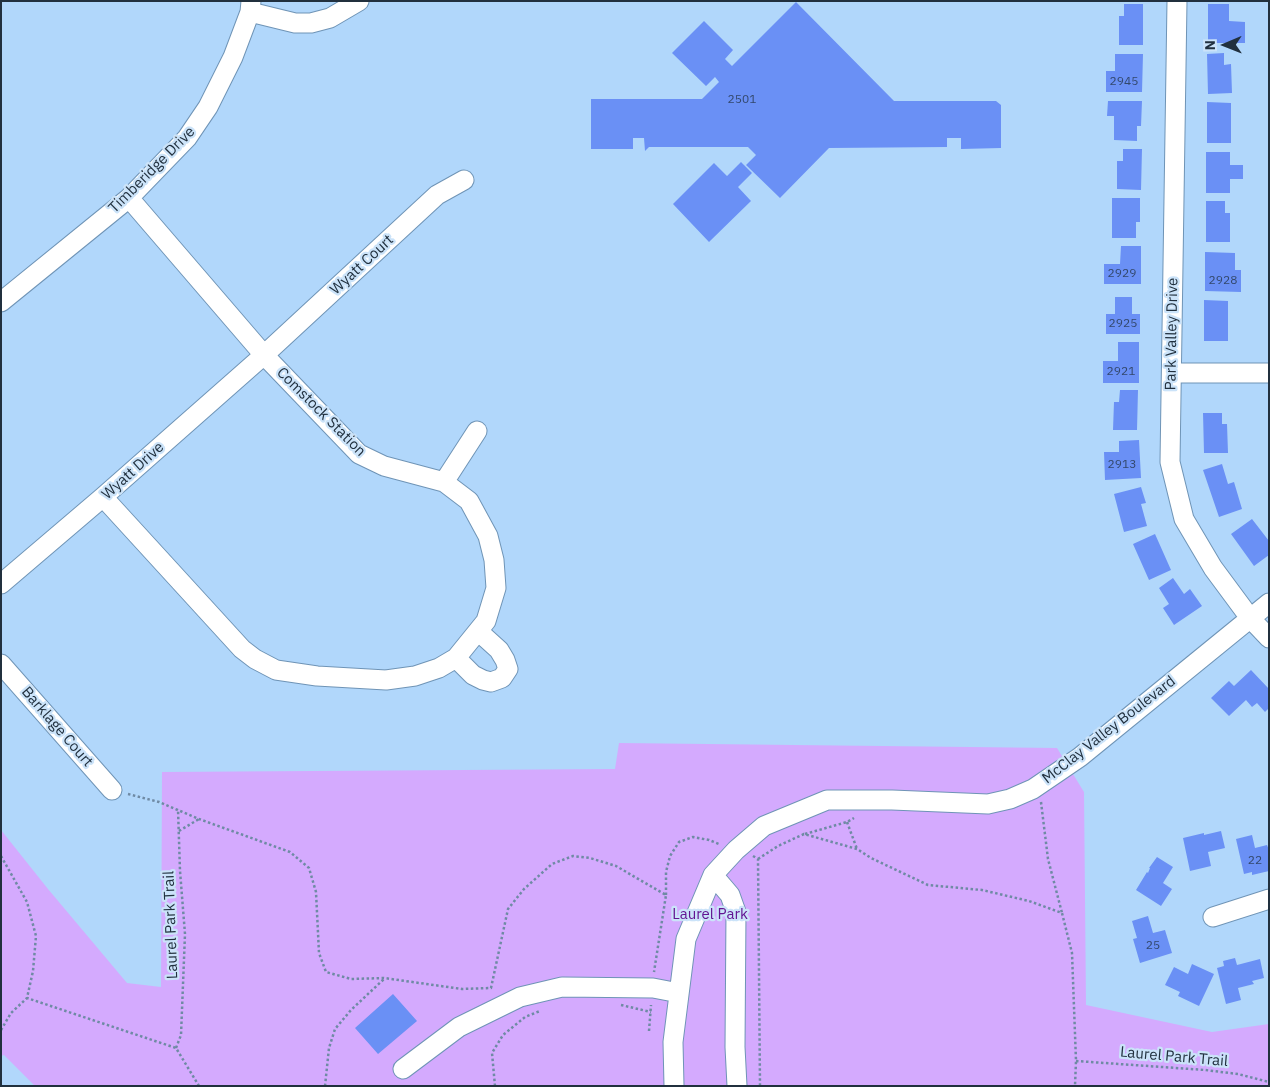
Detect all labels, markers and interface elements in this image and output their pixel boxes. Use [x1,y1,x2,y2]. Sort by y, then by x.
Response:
north arrow [1200,20,1250,70]
text: N [1201,40,1219,50]
house number: 2945 [1110,75,1138,89]
house number: 2501 [728,93,756,107]
street label: Timberidge Drive [105,123,199,217]
street label: Wyatt Court [327,231,397,299]
house number: 2929 [1108,267,1136,281]
house number: 2928 [1209,274,1237,288]
street label: Park Valley Drive [1162,278,1182,390]
house number: 2925 [1109,317,1137,331]
street label: Comstock Station [273,364,369,460]
house number: 2921 [1107,365,1135,379]
street label: Wyatt Drive [98,438,168,504]
house number: 2913 [1108,458,1136,472]
street label: McClay Valley Boulevard [1039,672,1179,788]
street label: Barklage Court [17,683,97,771]
house number: 22 [1248,854,1262,868]
street label: Laurel Park Trail [160,871,182,979]
park label: Laurel Park [672,906,748,924]
house number: 25 [1146,939,1160,953]
street label: Laurel Park Trail [1119,1043,1229,1071]

